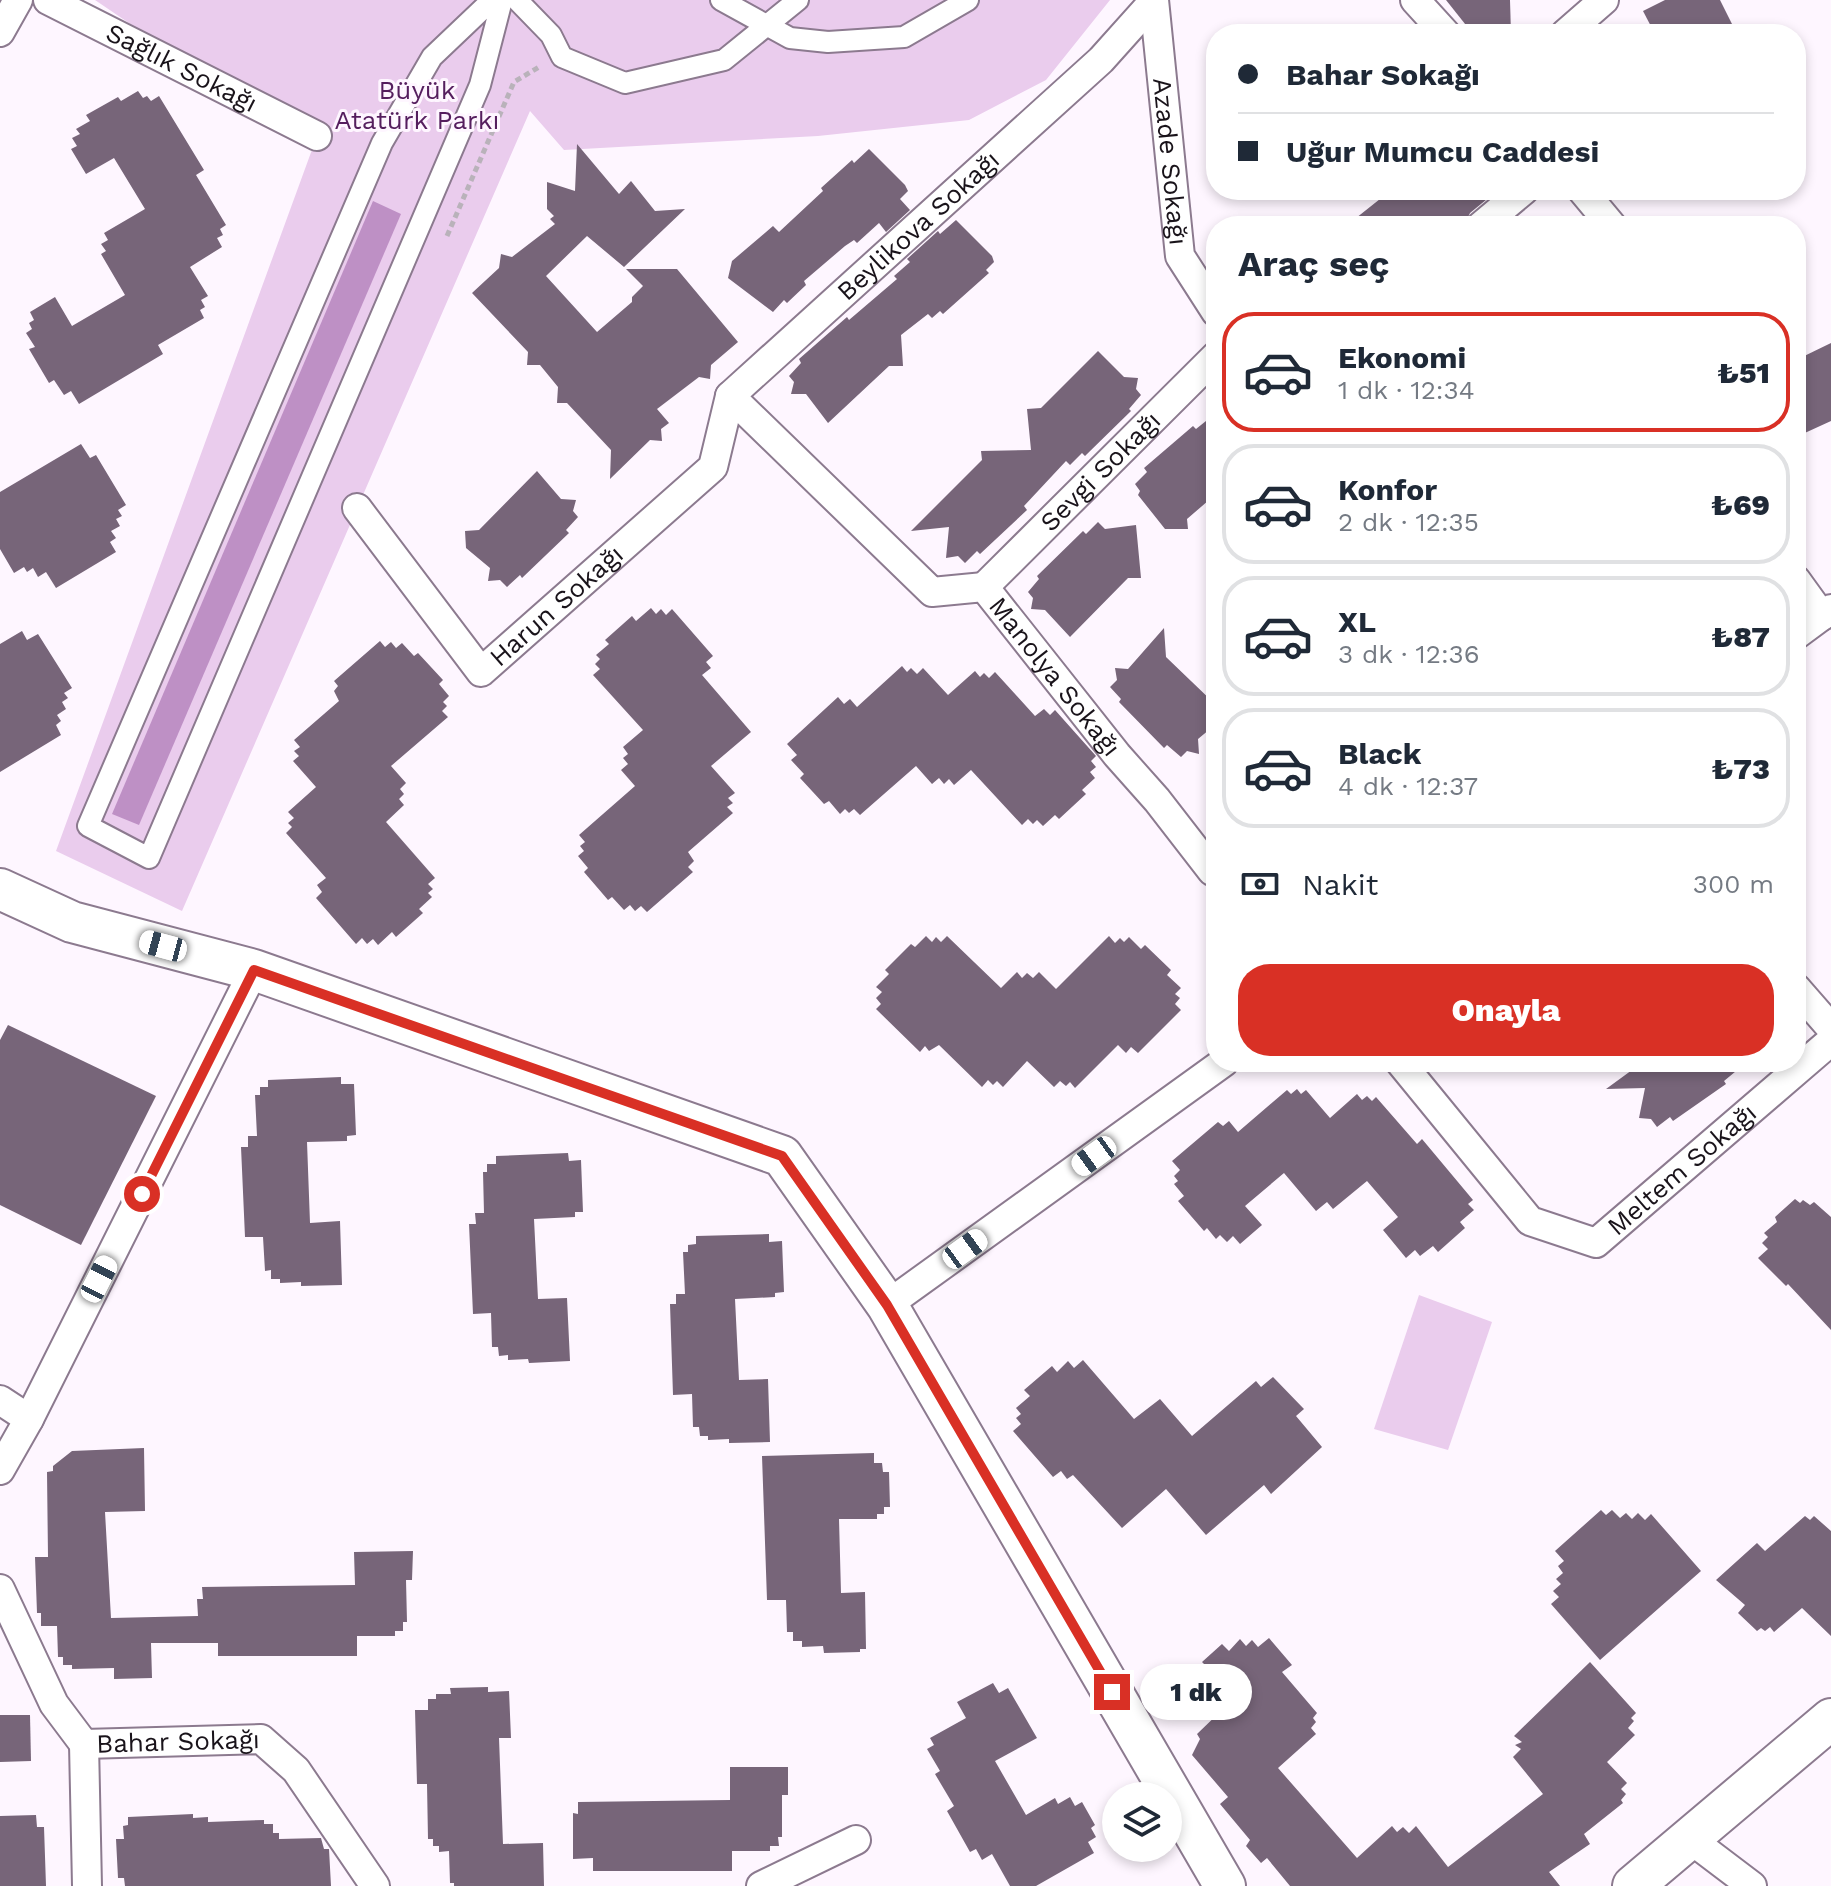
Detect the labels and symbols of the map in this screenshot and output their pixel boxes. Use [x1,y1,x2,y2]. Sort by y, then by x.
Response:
street label: Sağlık Sokağı [101,17,262,118]
park label: Büyük Atatürk Parkı [335,75,499,135]
street label: Azade Sokağı [1147,76,1194,246]
street label: Beylikova Sokağı [831,145,1005,307]
street label: Sevgi Sokağı [1034,405,1166,537]
street label: Harun Sokağı [484,539,629,672]
street label: Manolya Sokağı [983,591,1127,762]
car [137,928,189,964]
street label: Meltem Sokağı [1601,1097,1762,1241]
car [1068,1132,1120,1180]
route start [124,1176,160,1212]
car [939,1225,991,1273]
car [77,1252,121,1306]
callout: 1 dk [1140,1664,1252,1720]
route end [1094,1674,1130,1710]
street label: Bahar Sokağı [96,1724,260,1759]

